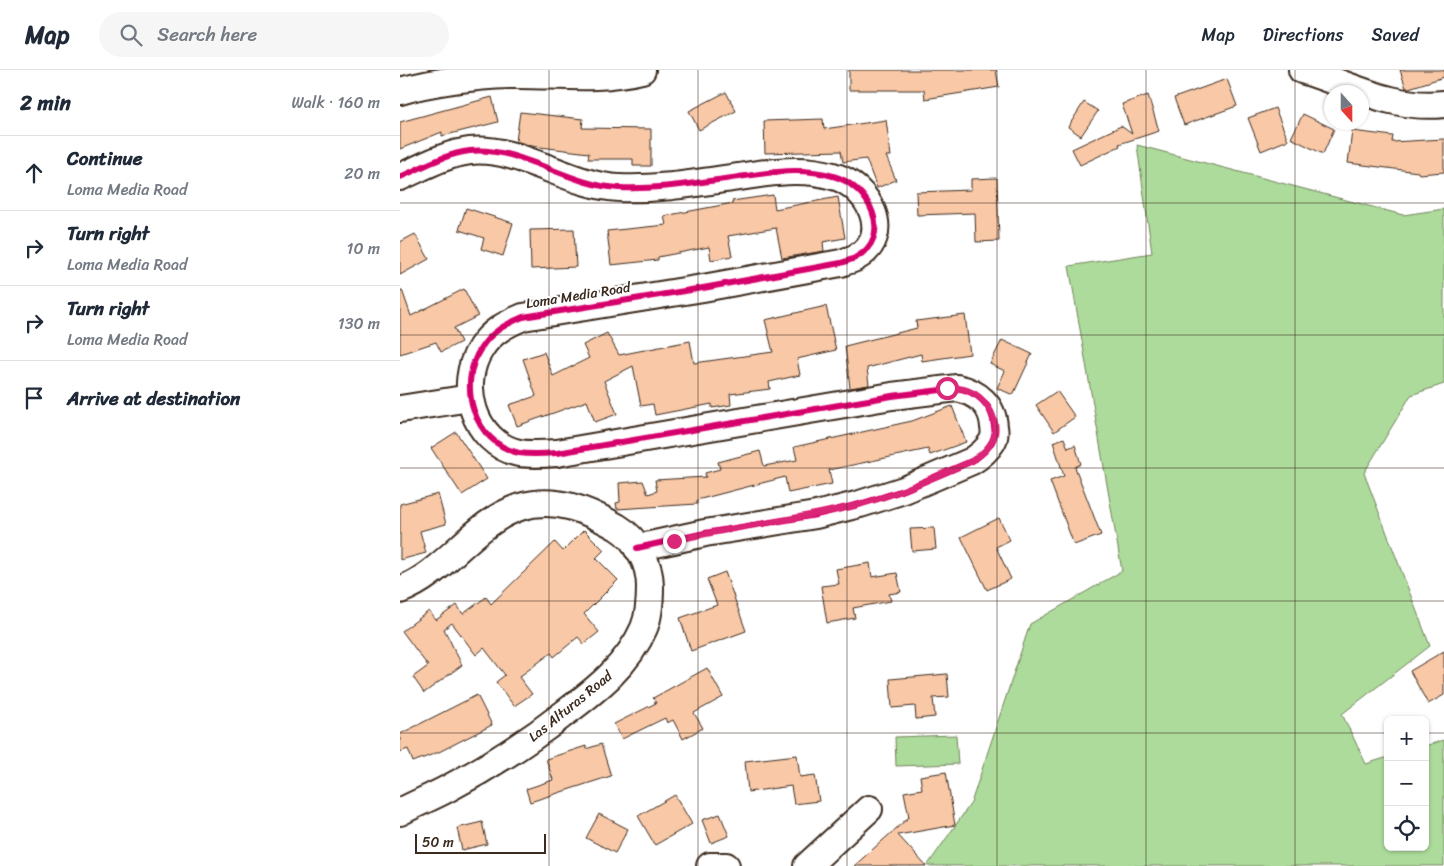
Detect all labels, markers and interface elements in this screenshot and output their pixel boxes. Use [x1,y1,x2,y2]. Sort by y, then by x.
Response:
search box [99,12,449,57]
text: Map [25,14,69,56]
text: Search here [157,18,257,51]
text: Map [1202,19,1235,51]
text: Directions [1263,19,1344,51]
text: Saved [1372,19,1419,51]
icon: search [117,21,145,49]
text: 2 min [20,84,71,122]
north arrow [1324,85,1369,130]
text: Walk · 160 m [291,88,380,117]
text: Continue [67,142,143,175]
icon: ahead [20,159,48,187]
text: 20 m [344,159,380,188]
text: Loma Media Road [67,175,187,204]
text: Turn right [67,217,149,250]
icon: right [20,234,48,262]
text: 10 m [347,234,380,263]
text: Loma Media Road [67,250,187,279]
street label: Loma Media Road [524,275,634,316]
text: Turn right [67,292,149,325]
icon: right [20,309,48,337]
text: 130 m [338,309,380,338]
text: Loma Media Road [67,325,187,354]
route start [936,377,959,400]
text: Arrive at destination [67,382,240,415]
icon: arrive [20,384,48,412]
route end [663,530,686,553]
street label: Las Alturas Road [523,663,619,748]
map controls [1384,716,1429,851]
button: + [1384,716,1429,761]
button: − [1384,761,1429,806]
button: locate [1384,806,1429,851]
text: 50 m [422,830,454,855]
scale bar [415,831,546,854]

